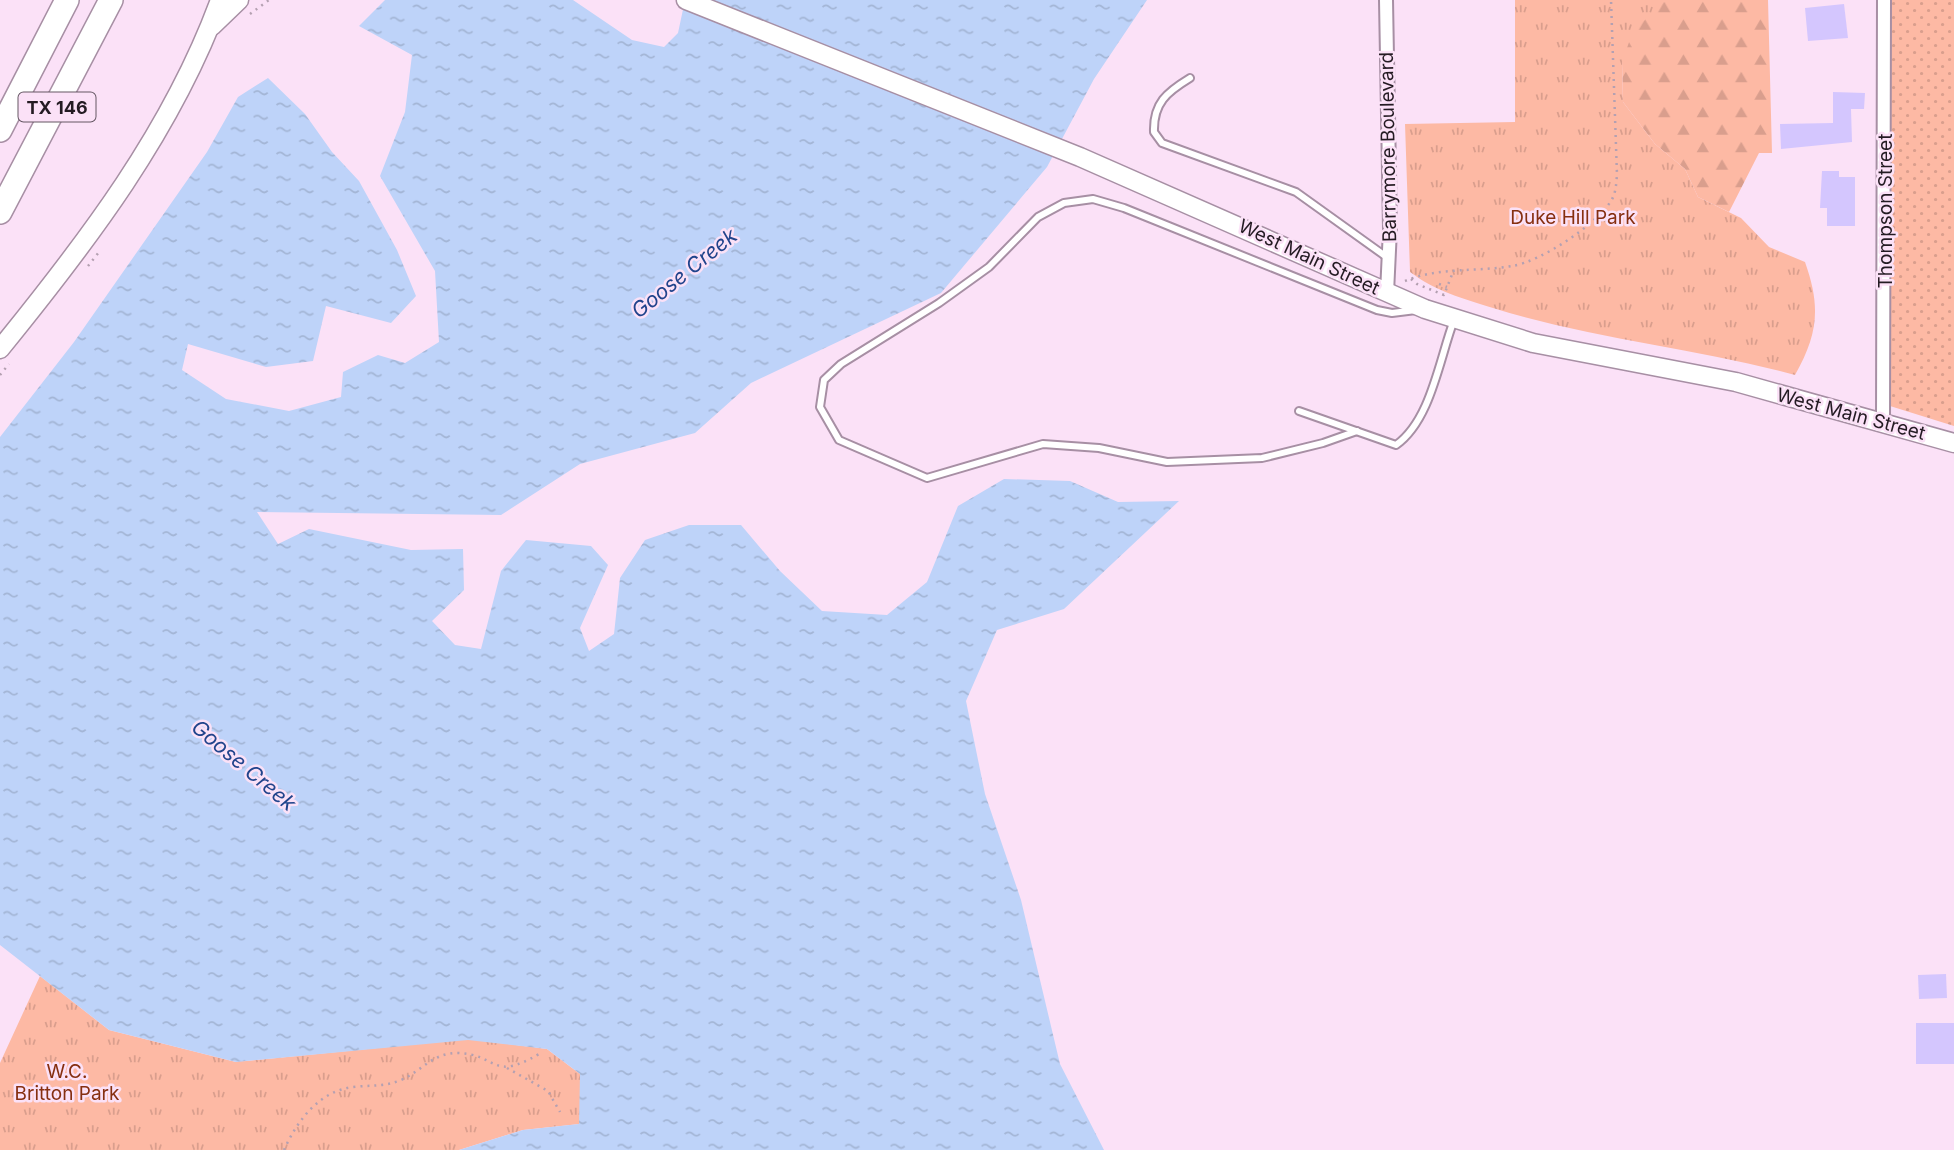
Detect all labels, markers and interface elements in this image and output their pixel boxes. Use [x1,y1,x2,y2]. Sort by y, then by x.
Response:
street label: Barrymore Boulevard [1375,52,1401,242]
road number: TX 146 [18,92,96,122]
street label: Thompson Street [1874,134,1897,288]
park label: Duke Hill Park [1510,206,1636,229]
street label: West Main Street [1235,214,1383,300]
water label: Goose Creek [626,223,742,323]
street label: West Main Street [1774,383,1928,445]
water label: Goose Creek [187,714,302,816]
park label: W.C. Britton Park [15,1060,120,1105]

